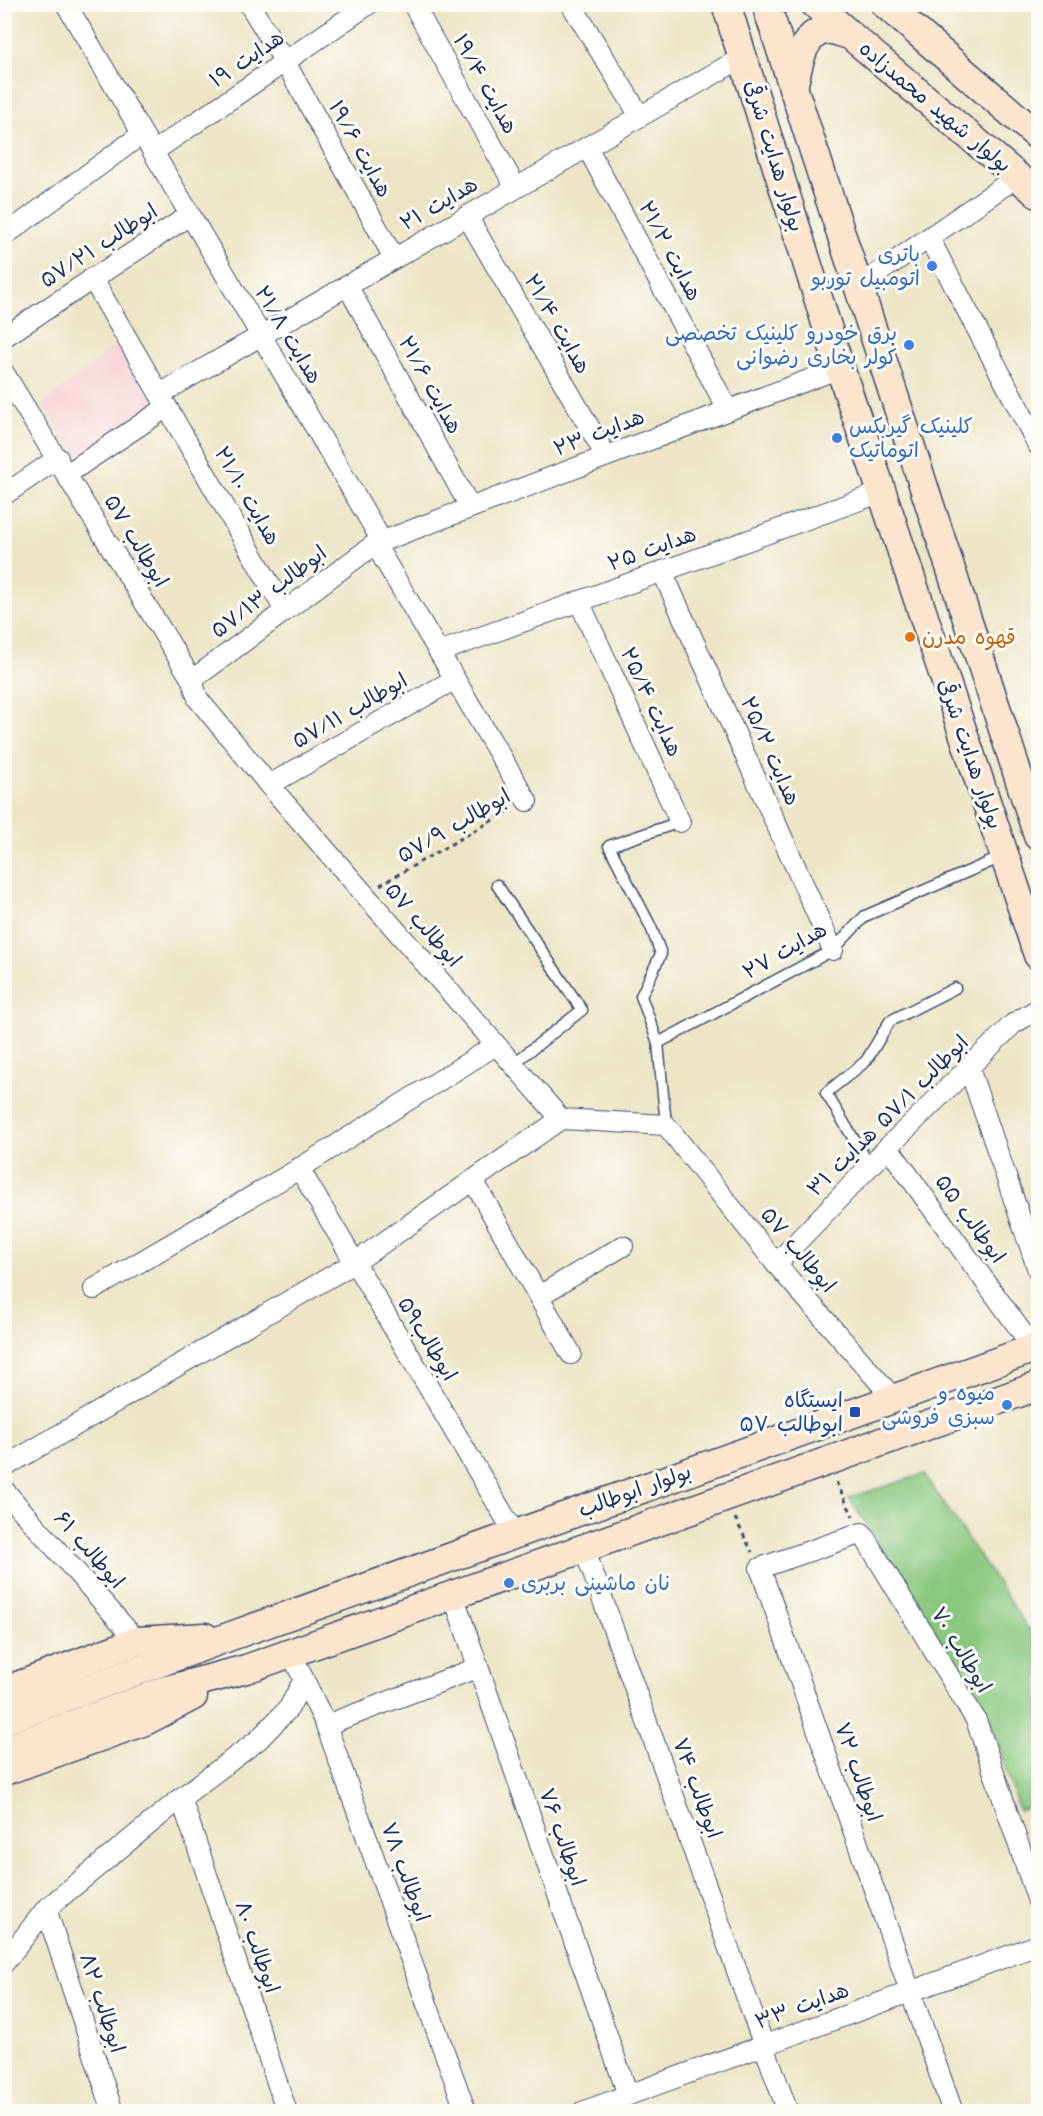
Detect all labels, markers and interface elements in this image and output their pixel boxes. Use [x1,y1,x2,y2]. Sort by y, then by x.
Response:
street label: هدایت ۱۹ [204,23,290,95]
street label: هدایت ۱۹/۴ [446,29,524,139]
street label: بولوار شهید محمدزاده [852,34,1018,180]
street label: بولوار هدایت شرقی [737,76,811,236]
street label: هدایت ۱۹/۶ [321,95,399,203]
street label: هدایت ۲۱ [395,170,483,238]
street label: هدایت ۲۱/۲ [632,196,708,306]
street label: ابوطالب ۵۷/۲۱ [34,197,164,295]
place label: باتری اتومبیل توربو [810,240,920,293]
marker: باتری اتومبیل توربو [925,259,939,273]
street label: هدایت ۲۱/۴ [517,269,597,379]
street label: هدایت ۲۱/۸ [247,280,329,390]
place label: برق خودرو کلینیک تخصصی کولر بخاری رضوانی [665,319,897,372]
street label: هدایت ۲۱/۶ [391,331,469,439]
marker: برق خودرو کلینیک تخصصی کولر بخاری رضوانی [902,338,916,352]
street label: هدایت ۲۳ [549,402,649,464]
place label: کلینیک گیربکس اتوماتیک [849,412,973,465]
marker: کلینیک گیربکس اتوماتیک [830,431,844,445]
street label: هدایت ۲۱/۱۰ [207,441,287,551]
street label: ابوطالب ۵۷ [97,489,175,593]
street label: هدایت ۲۵ [604,520,700,578]
street label: ابوطالب ۵۷/۱۳ [205,539,333,645]
place label: قهوه مدرن [922,623,1016,652]
marker: قهوه مدرن [903,630,917,644]
street label: هدایت ۲۵/۴ [613,643,689,761]
street label: ابوطالب ۵۷/۱۱ [287,666,413,756]
street label: بولوار هدایت شرقی [931,675,1009,833]
street label: هدایت ۲۵/۲ [733,692,807,810]
street label: ابوطالب ۵۷/۹ [392,782,516,870]
street label: ابوطالب ۵۷ [378,876,468,974]
street label: هدایت ۲۷ [738,915,832,987]
street label: ابوطالب ۵۷/۱ هدایت ۳۱ [801,1029,975,1203]
street label: ابوطالب ۵۵ [928,1169,1012,1269]
street label: ابوطالب ۵۷ [754,1201,842,1299]
street label: ابوطالب۵۹ [390,1291,464,1387]
place label: میوه و سبزی فروشی [881,1379,995,1432]
place label: ایستگاه ابوطالب ۵۷ [739,1386,843,1439]
marker: میوه و سبزی فروشی [1000,1398,1014,1412]
marker: ایستگاه ابوطالب ۵۷ [848,1405,862,1419]
street label: بولوار ابوطالب [574,1457,696,1525]
street label: ابوطالب ۶۱ [47,1505,131,1595]
place label: نان ماشینی بربری [521,1569,670,1598]
marker: نان ماشینی بربری [502,1576,516,1590]
street label: ابوطالب ۷۰ [924,1601,998,1699]
street label: ابوطالب ۷۲ [827,1718,889,1826]
street label: ابوطالب ۷۴ [665,1734,729,1842]
street label: ابوطالب ۷۶ [532,1784,592,1890]
street label: ابوطالب ۷۸ [374,1818,436,1926]
street label: ابوطالب ۸۰ [228,1897,286,1997]
street label: ابوطالب ۸۲ [72,1949,132,2057]
street label: هدایت ۳۳ [751,1976,853,2036]

